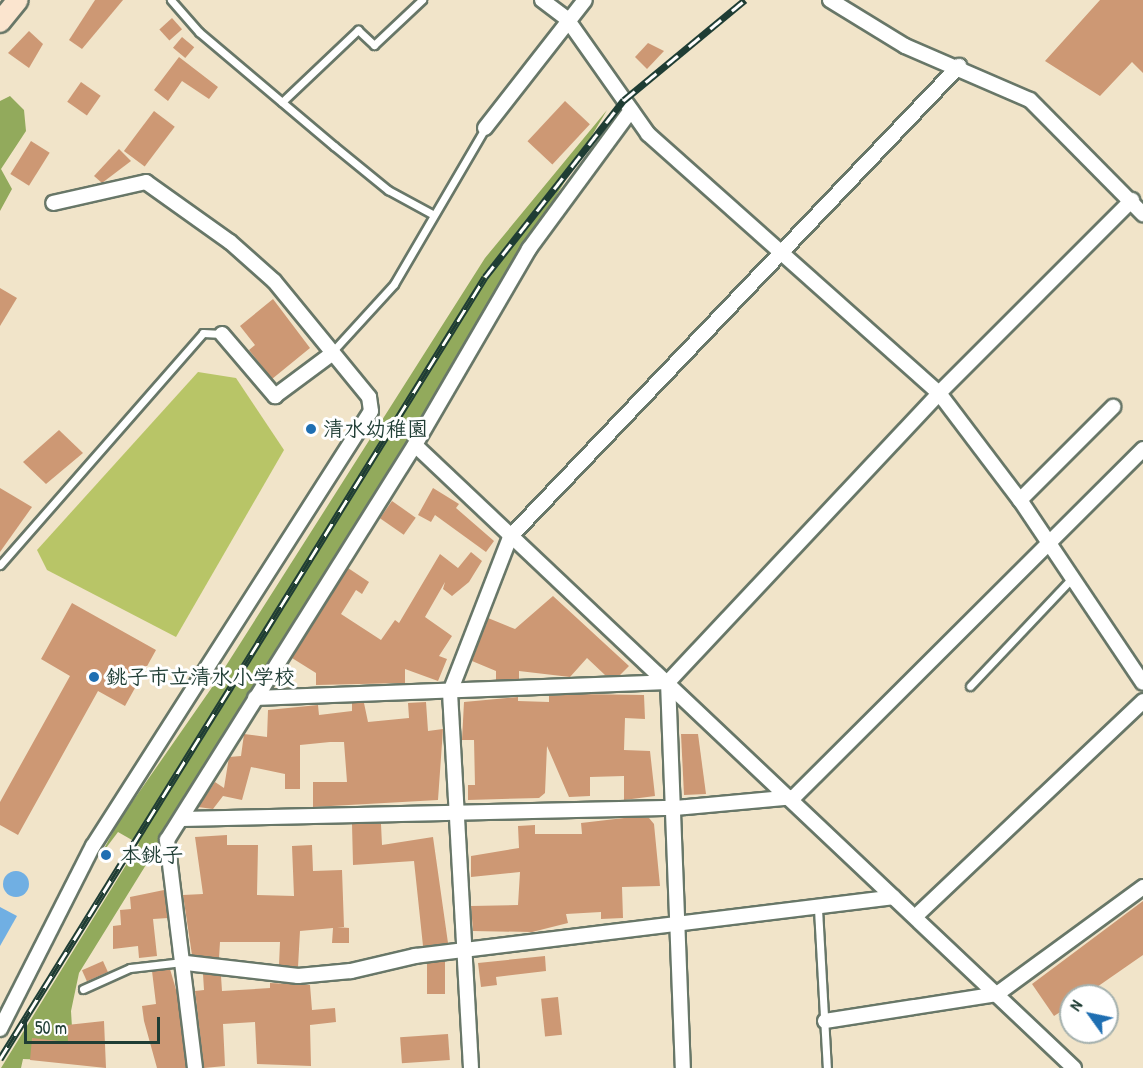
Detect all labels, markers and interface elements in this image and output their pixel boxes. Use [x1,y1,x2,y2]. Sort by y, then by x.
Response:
place label: 清水幼稚園 [323,416,428,442]
marker: 清水幼稚園 [304,422,318,436]
place label: 銚子市立清水小学校 [106,664,295,690]
marker: 銚子市立清水小学校 [87,670,101,684]
place label: 本銚子 [120,842,183,868]
marker: 本銚子 [97,846,115,864]
north arrow [1059,984,1119,1044]
text: N [1064,996,1087,1015]
scale bar [27,1005,164,1043]
text: 50 m [35,1015,67,1040]

